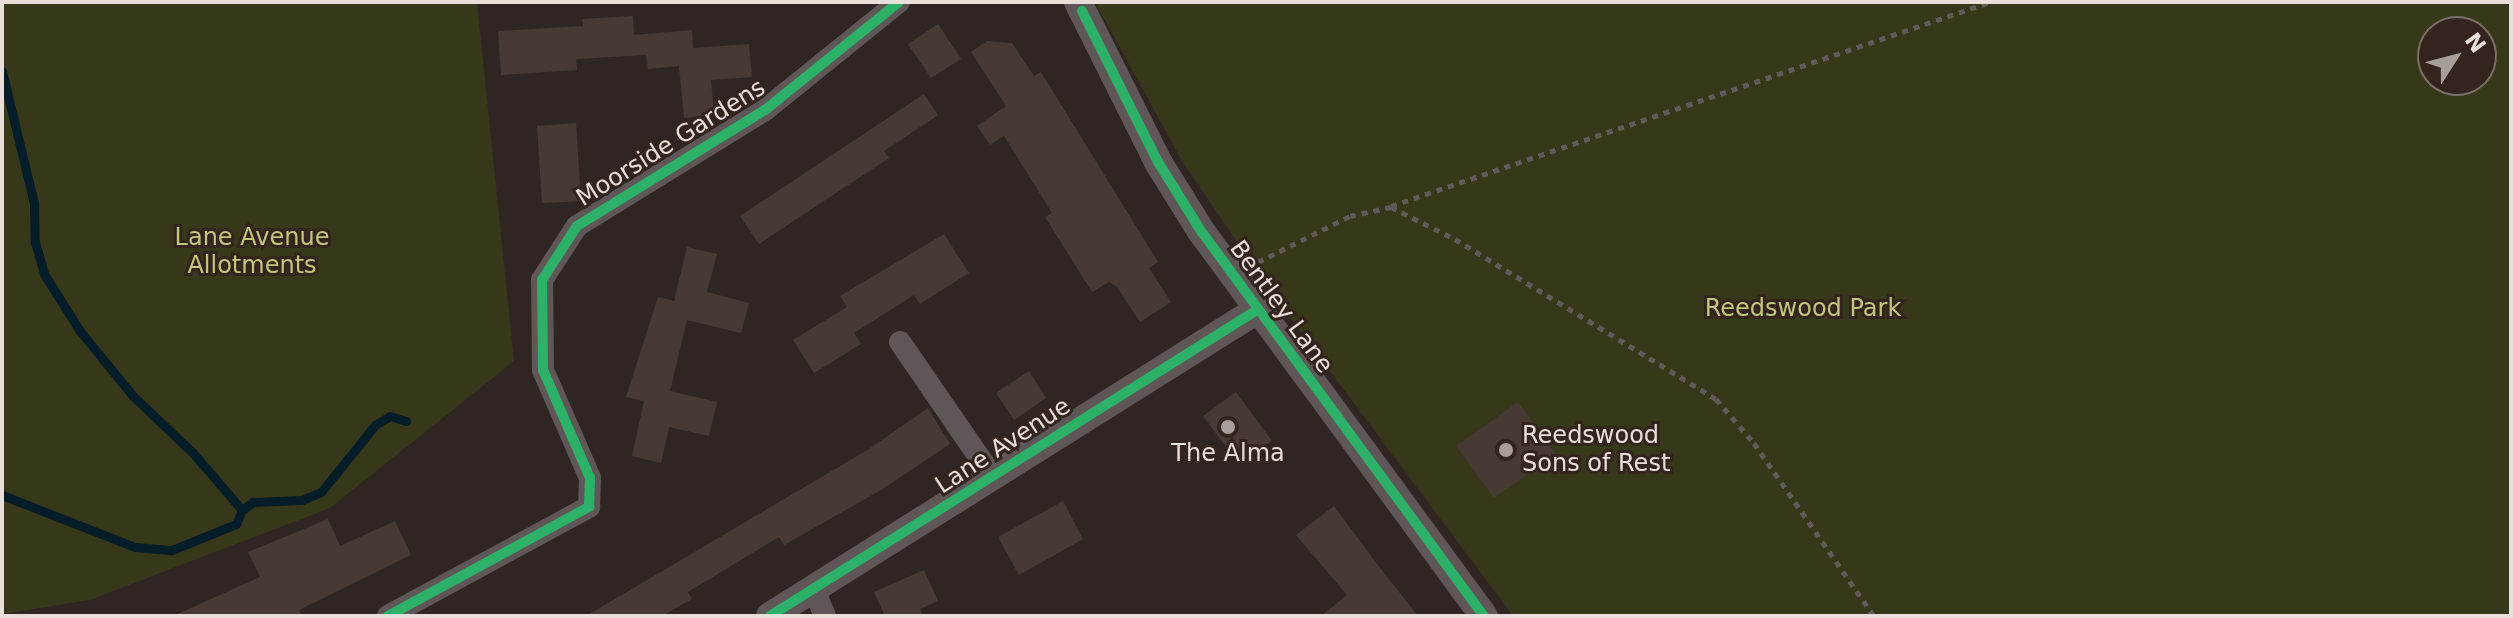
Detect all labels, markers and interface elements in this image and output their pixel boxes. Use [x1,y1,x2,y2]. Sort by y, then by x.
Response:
north arrow [2417,16,2497,96]
text: N [2460,28,2491,58]
street label: Moorside Gardens [571,73,771,213]
park label: Lane Avenue Allotments [175,224,329,280]
street label: Bentley Lane [1223,235,1339,379]
park label: Reedswood Park [1705,295,1901,323]
street label: Lane Avenue [930,392,1076,500]
marker: The Alma [1219,418,1237,436]
place label: Reedswood Sons of Rest [1522,422,1670,478]
place label: The Alma [1171,440,1285,468]
marker: Reedswood Sons of Rest [1497,441,1515,459]

